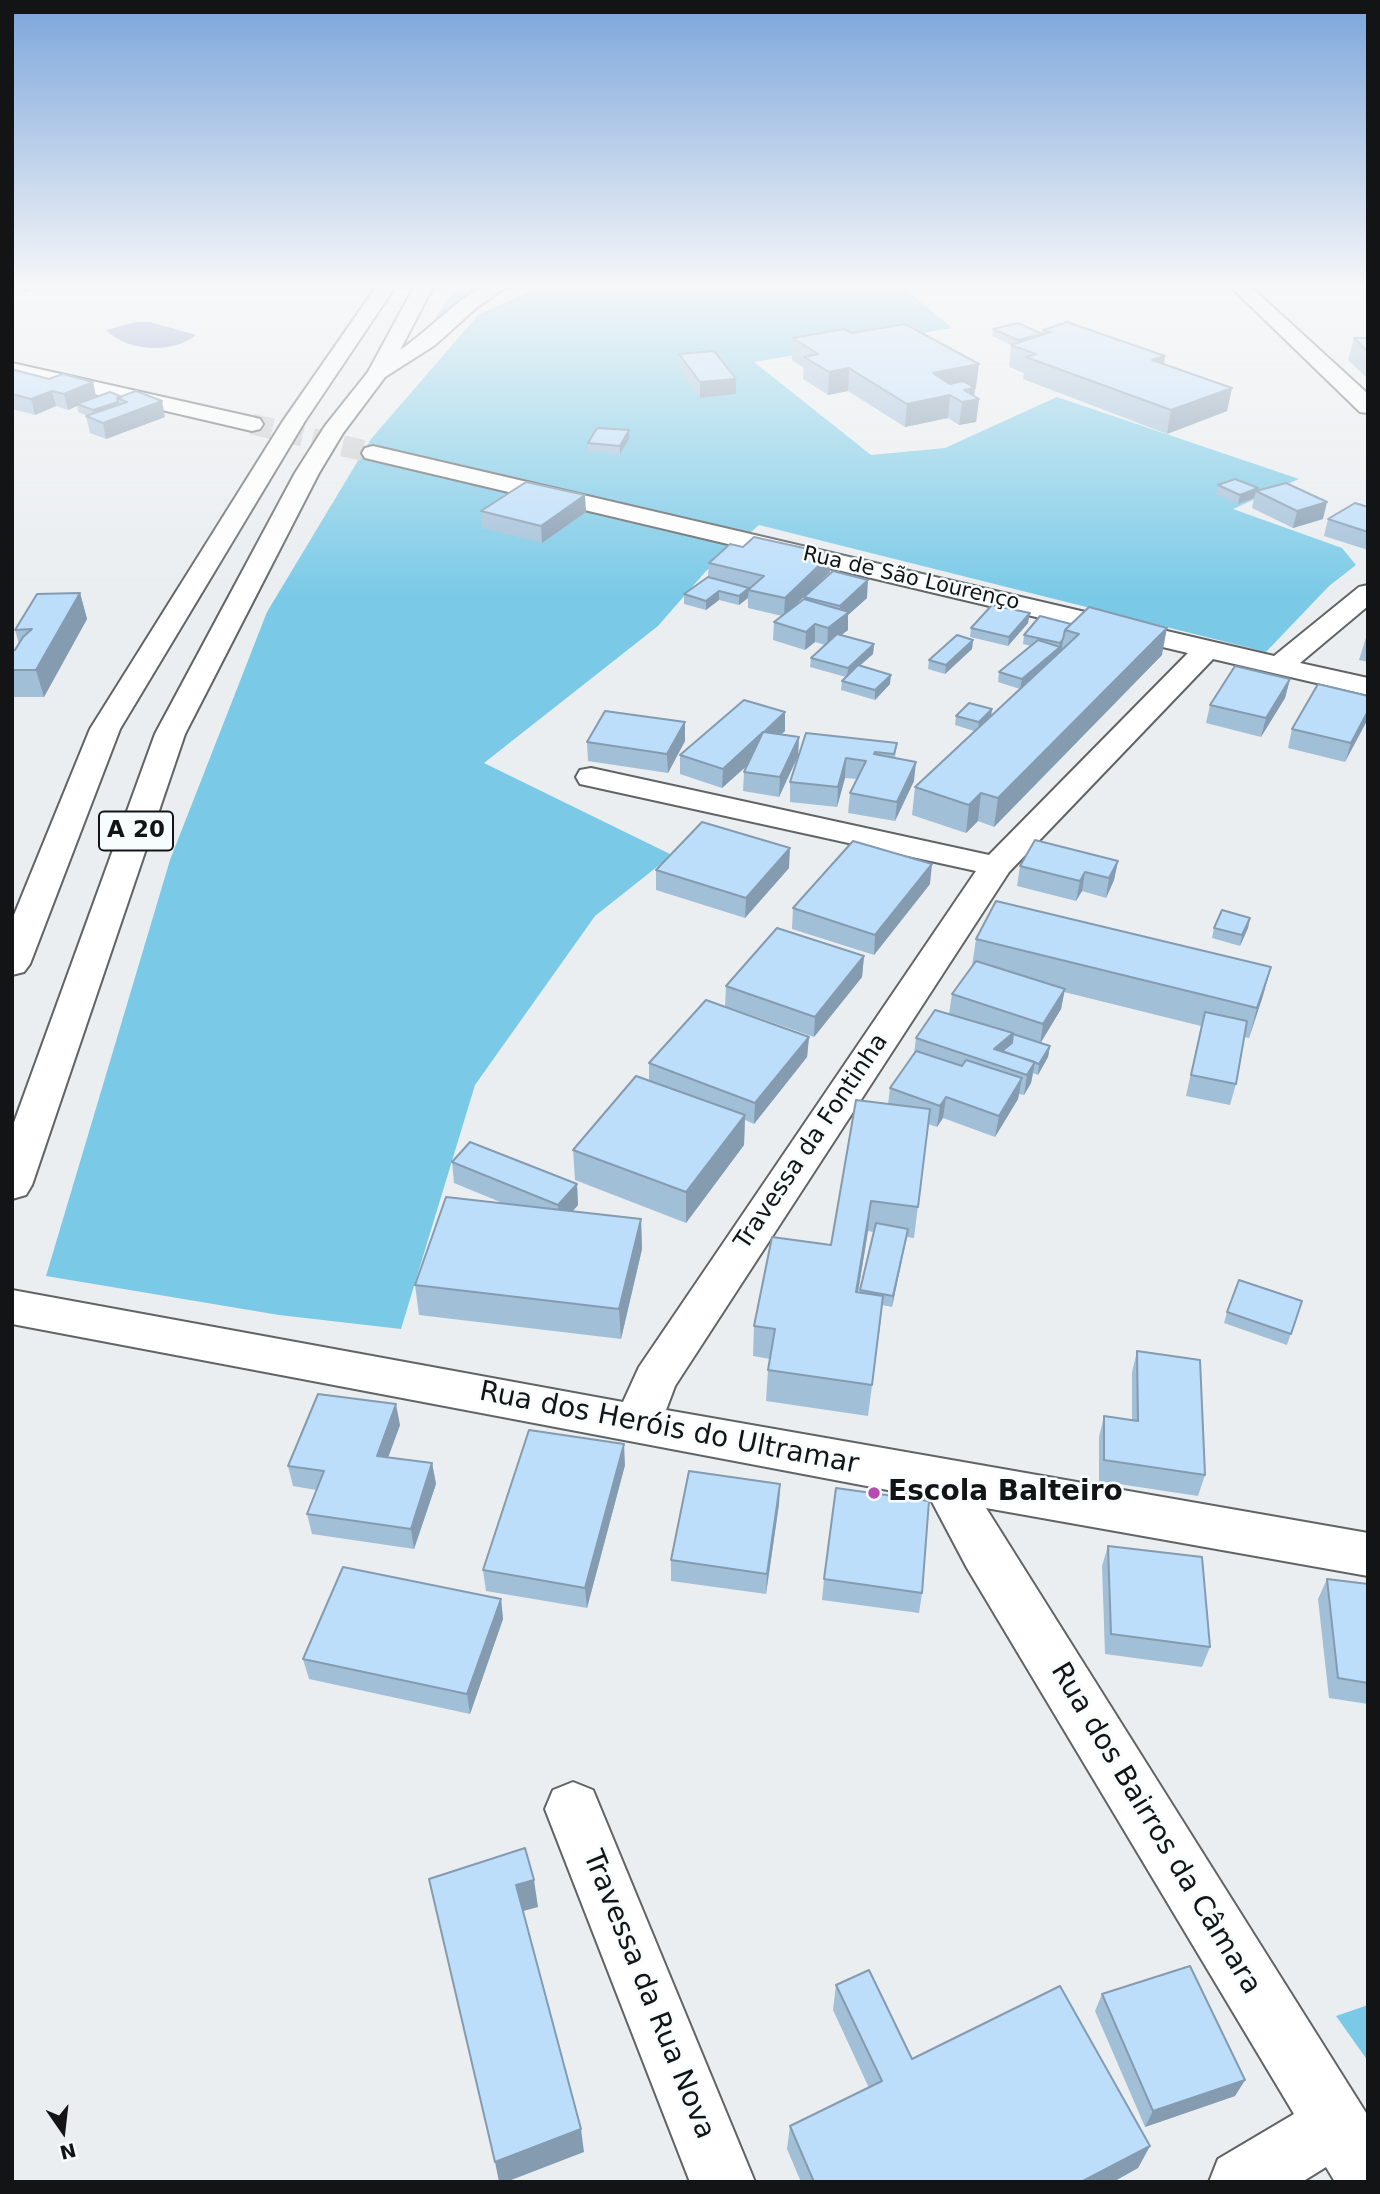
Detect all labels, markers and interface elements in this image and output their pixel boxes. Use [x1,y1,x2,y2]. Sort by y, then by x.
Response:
street label: Rua de São Lourenço [800,542,1022,616]
road number: A 20 [99,811,173,850]
street label: Travessa da Fontinha [729,1029,895,1255]
street label: Rua dos Heróis do Ultramar [477,1376,861,1482]
place label: Escola Balteiro [888,1476,1123,1510]
marker: Escola Balteiro [866,1485,882,1501]
street label: Rua dos Bairros da Câmara [1043,1657,1267,2001]
street label: Travessa da Rua Nova [575,1846,721,2144]
north arrow [28,2096,98,2166]
text: N [58,2139,78,2164]

